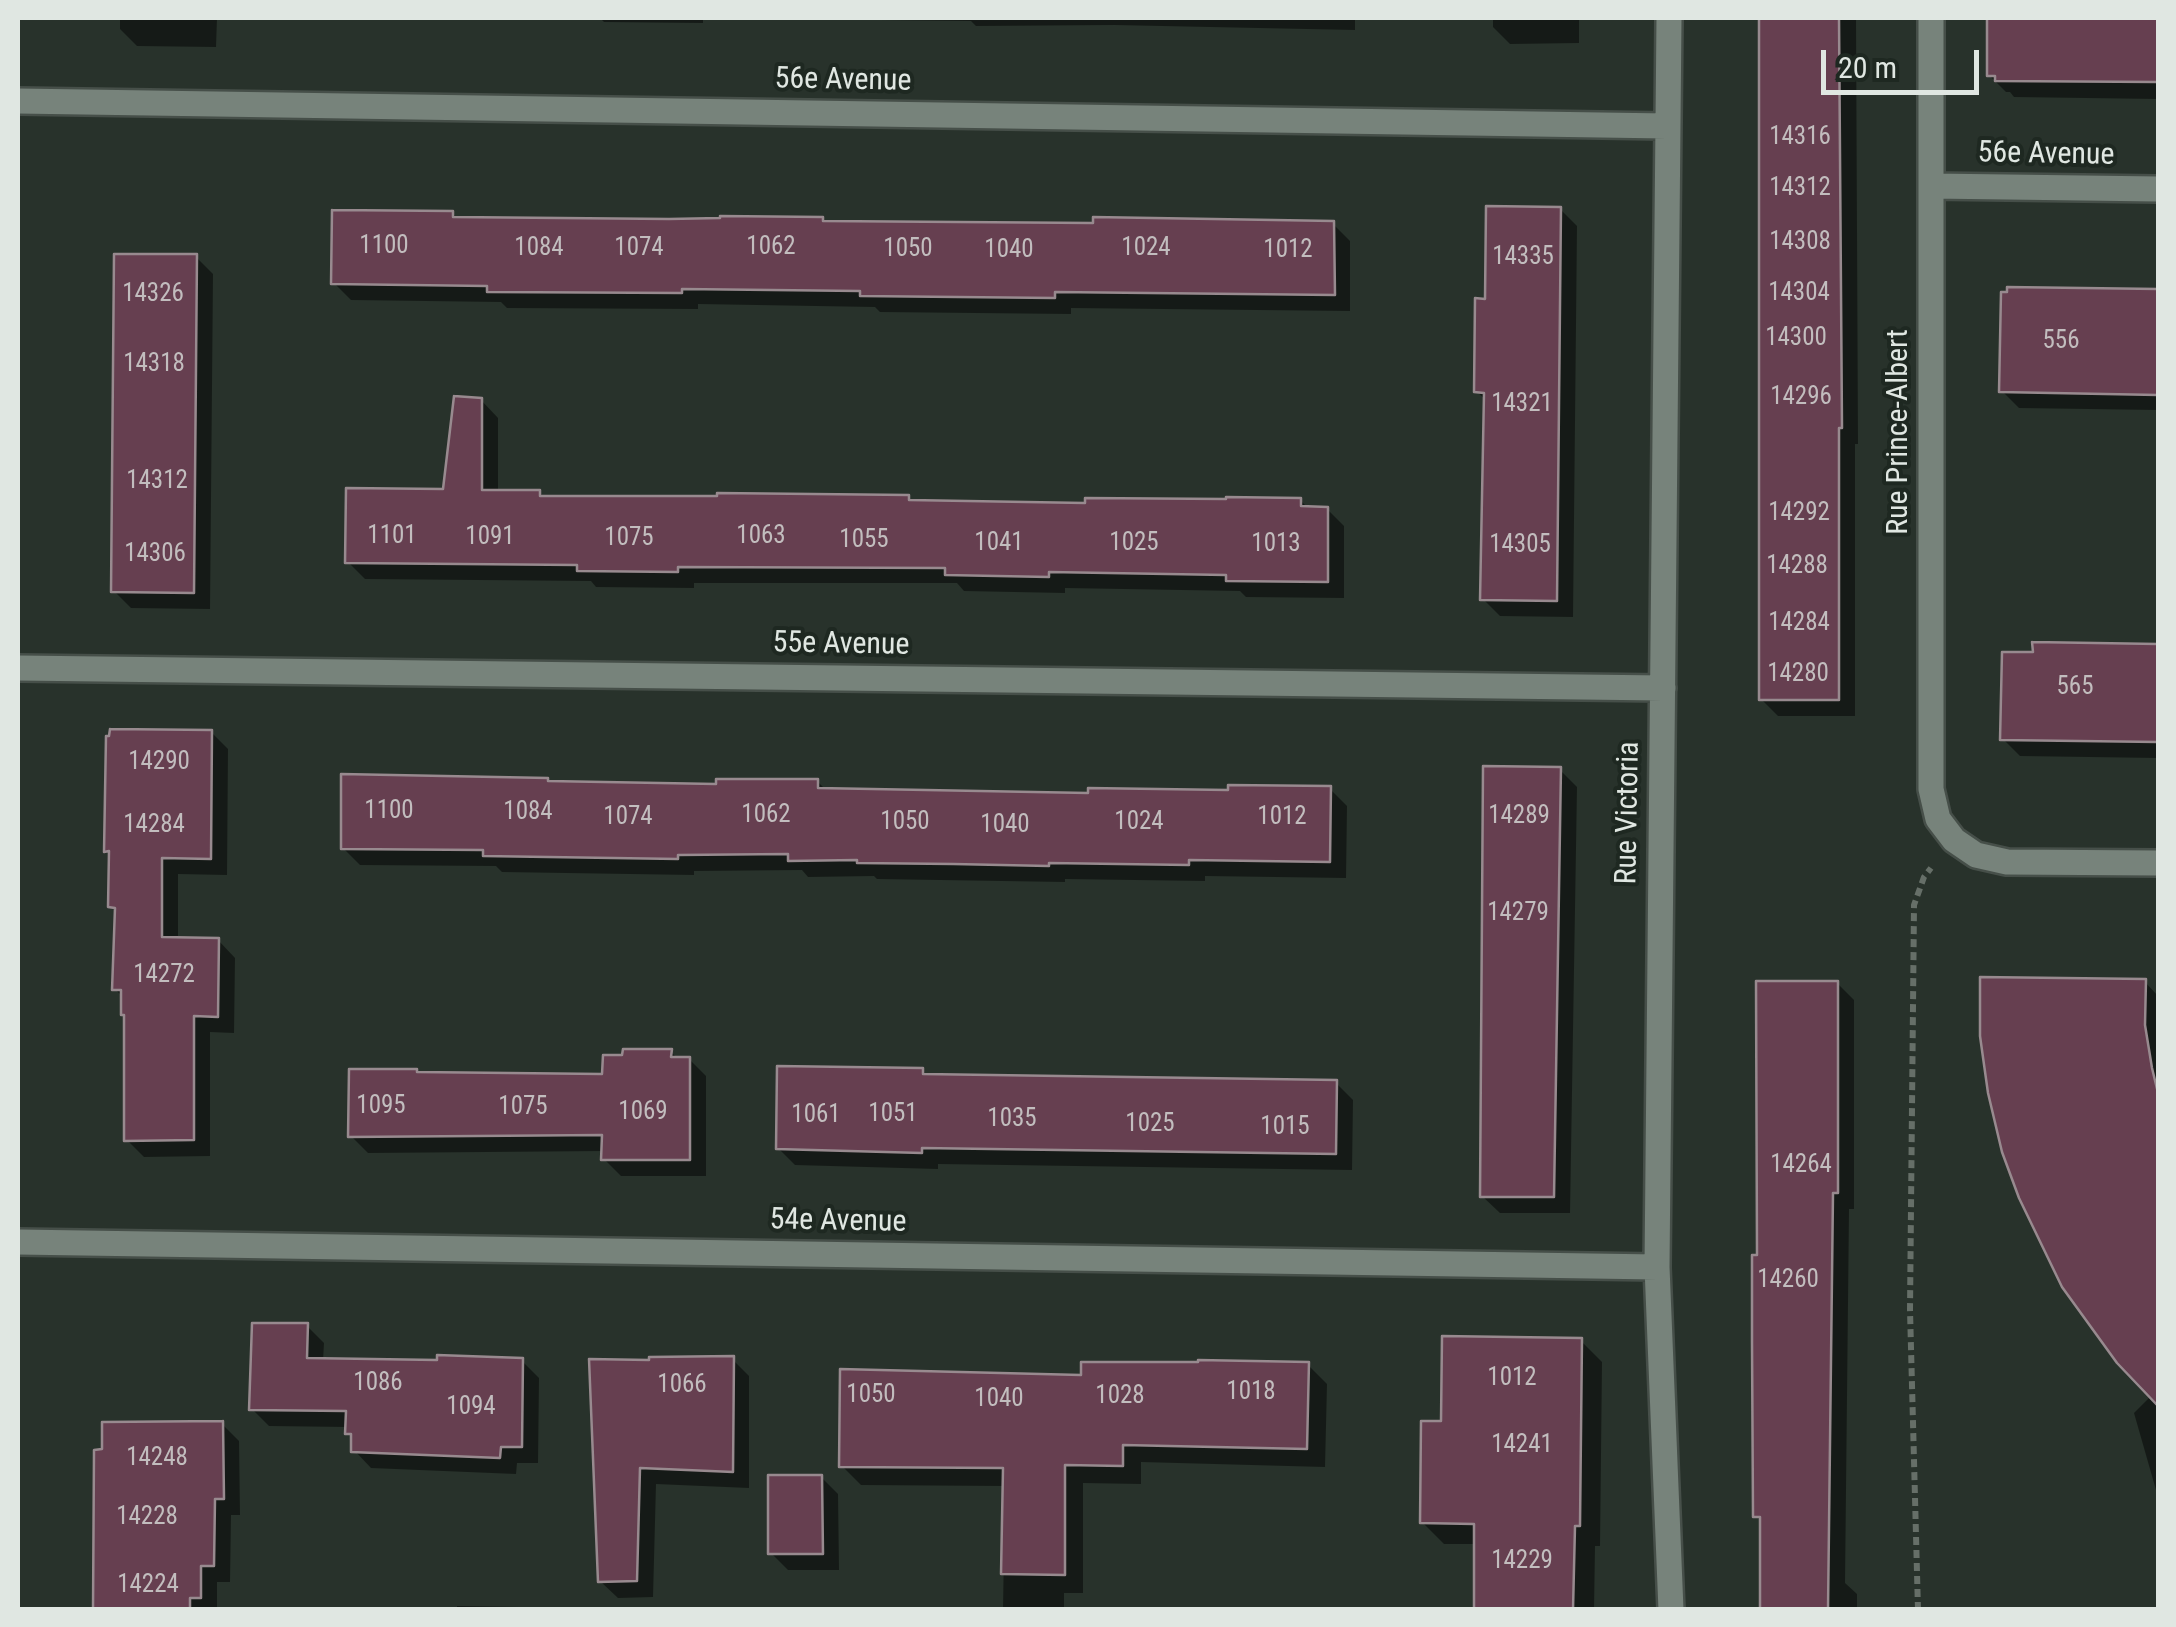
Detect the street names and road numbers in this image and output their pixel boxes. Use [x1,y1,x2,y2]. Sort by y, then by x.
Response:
street label: 56e Avenue [774,62,912,100]
street label: 56e Avenue [1977,136,2115,174]
street label: Rue Prince-Albert [1881,329,1917,535]
street label: 55e Avenue [772,626,910,664]
street label: Rue Victoria [1610,741,1648,885]
street label: 54e Avenue [769,1203,907,1241]

